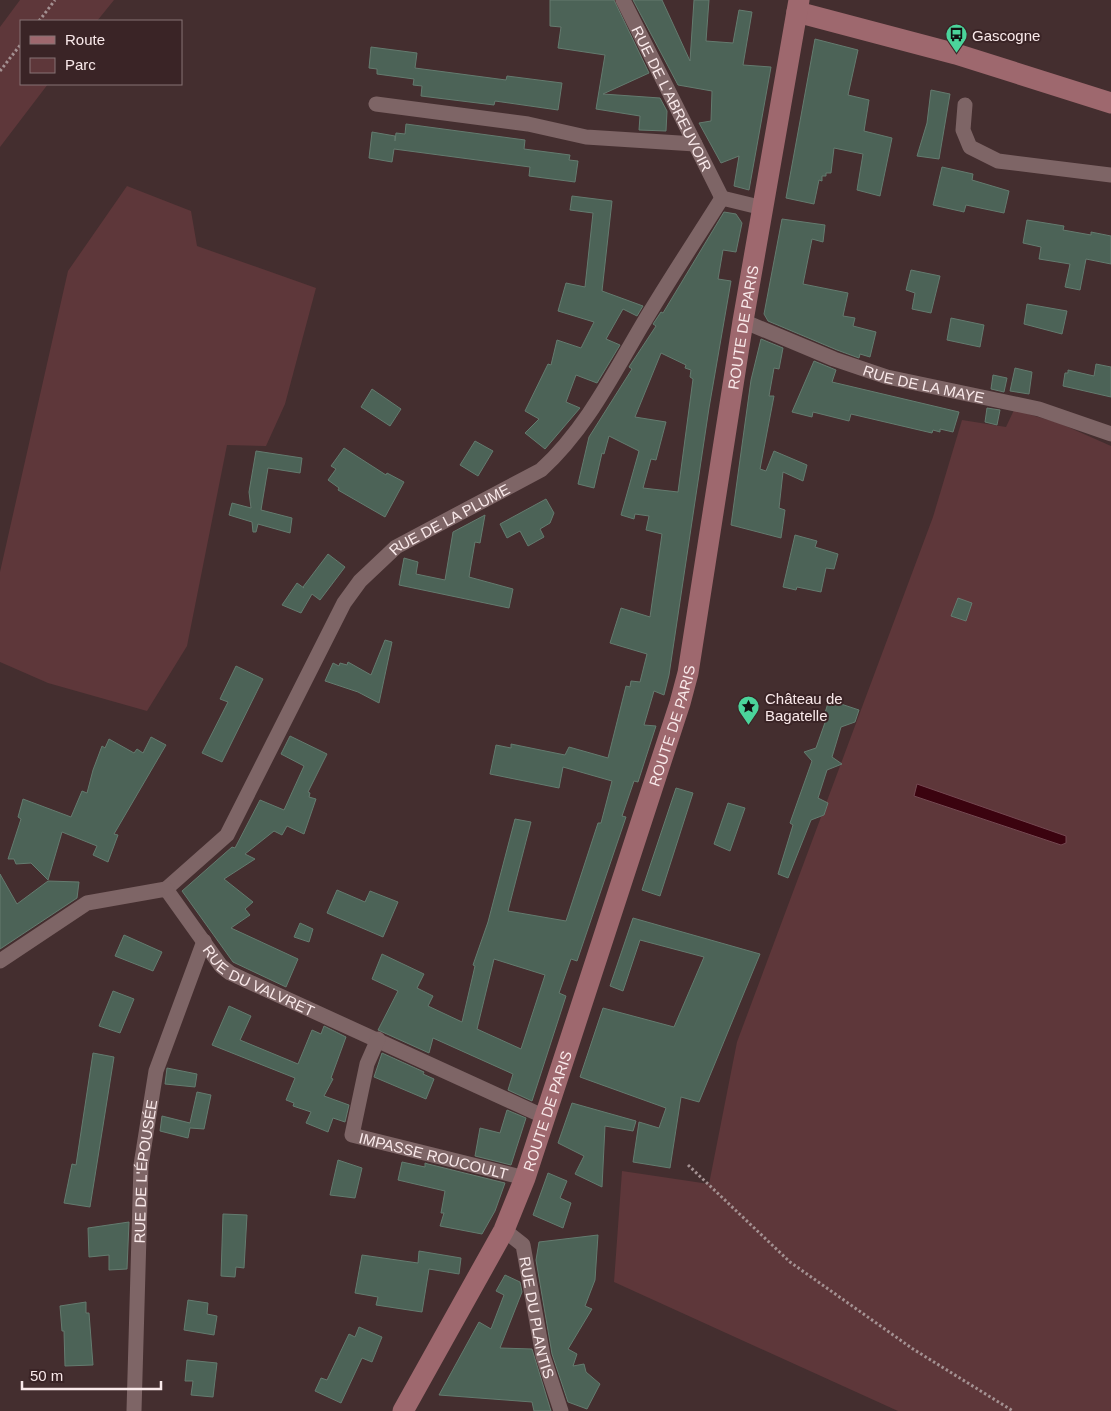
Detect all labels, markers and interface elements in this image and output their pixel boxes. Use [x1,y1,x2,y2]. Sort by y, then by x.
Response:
legend [20,20,182,85]
street label: RUE DE L'ABREUVOIR [629,23,716,174]
bus stop icon: Gascogne [944,23,968,54]
place label: Gascogne [972,27,1040,44]
text: Route [65,31,105,48]
text: Parc [65,56,96,73]
street label: ROUTE DE PARIS [724,264,761,391]
street label: RUE DE LA MAYE [861,361,986,406]
street label: RUE DE LA PLUME [385,480,512,558]
street label: ROUTE DE PARIS [645,664,698,788]
place label: Château de Bagatelle [765,690,843,724]
place icon: Château de Bagatelle [737,695,761,726]
street label: RUE DU VALVRET [200,941,317,1019]
street label: ROUTE DE PARIS [519,1048,574,1173]
street label: RUE DE L'ÉPOUSÉE [130,1098,160,1244]
street label: IMPASSE ROUCOULT [357,1129,510,1182]
street label: RUE DU PLANTIS [517,1255,558,1381]
scale bar [22,1358,161,1390]
text: 50 m [30,1367,63,1384]

